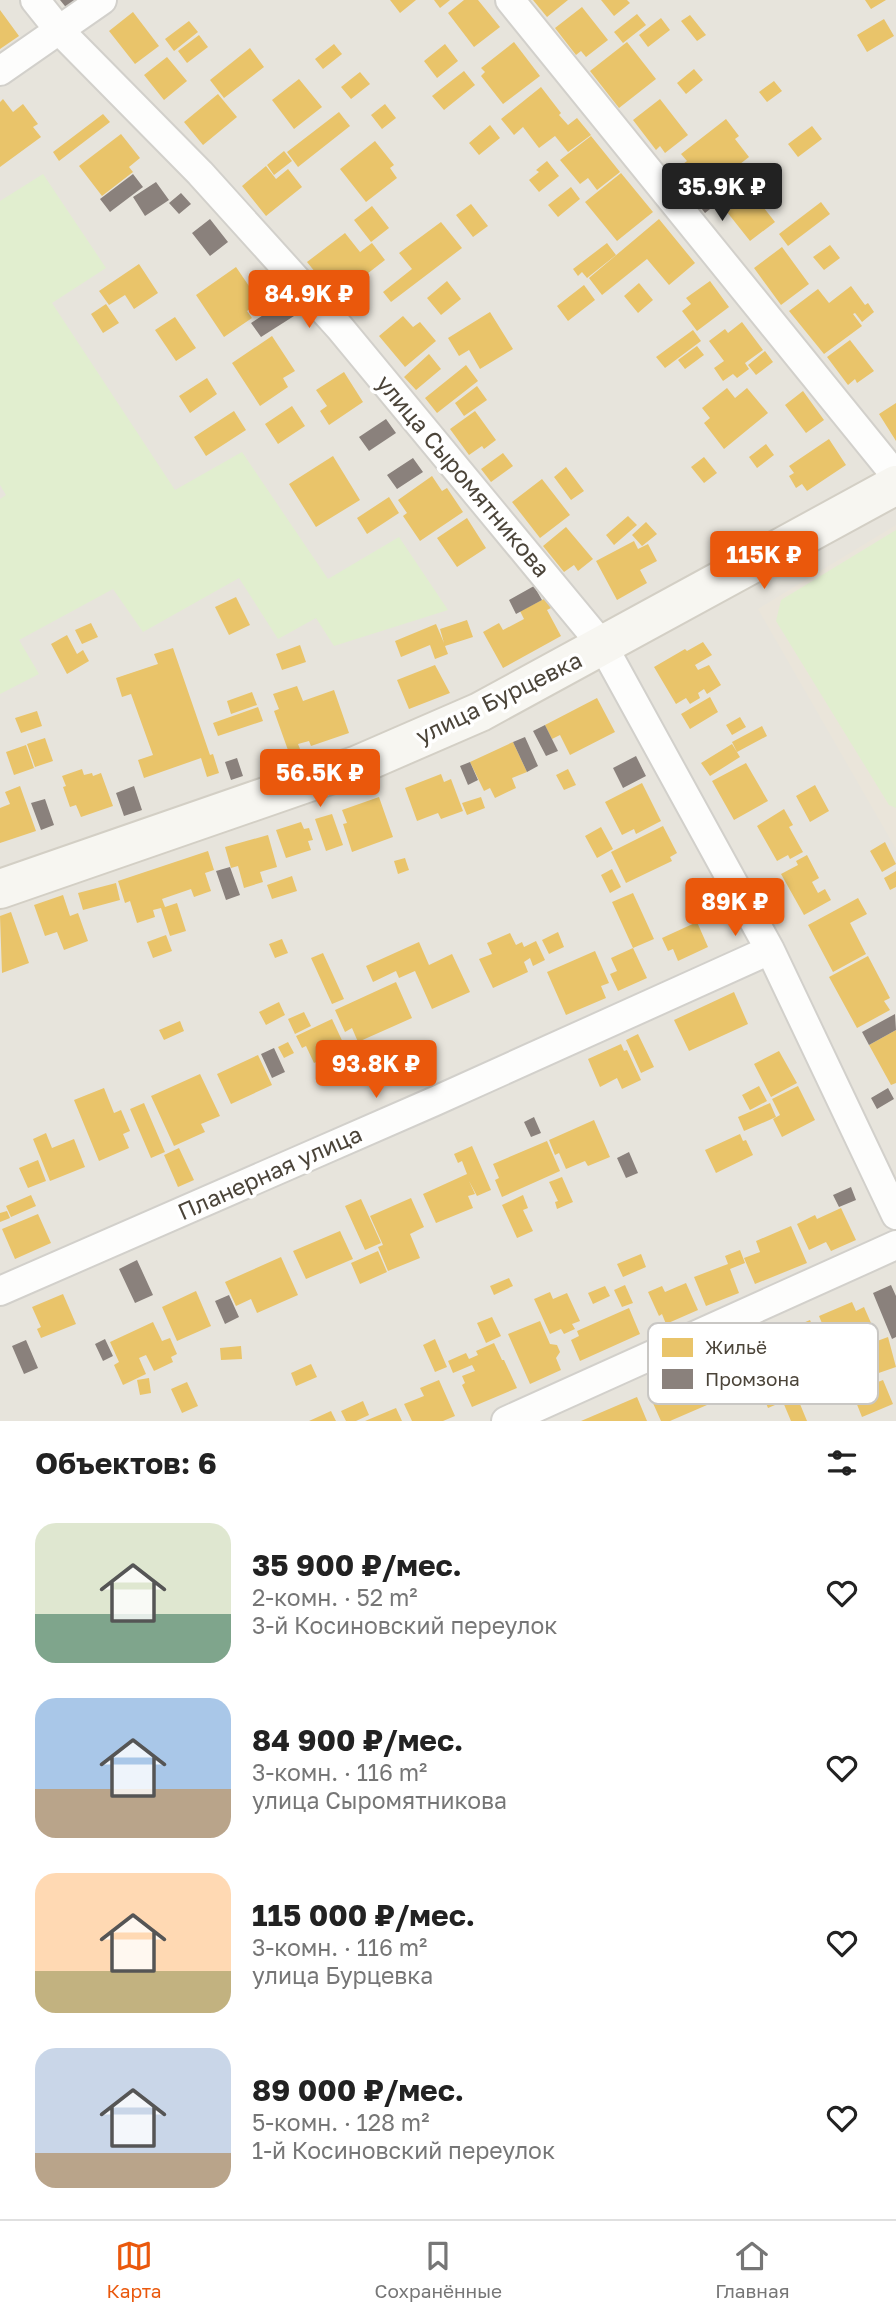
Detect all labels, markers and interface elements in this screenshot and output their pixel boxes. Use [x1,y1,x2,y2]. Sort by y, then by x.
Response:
pin: 35.9K ₽ [657,164,787,223]
text: 35.9K ₽ [678,172,766,200]
pin: 84.9K ₽ [244,270,374,330]
text: 84.9K ₽ [264,279,354,307]
street label: улица Сыромятникова [371,369,556,582]
pin: 115K ₽ [707,532,821,591]
text: 115K ₽ [726,540,802,568]
street label: улица Бурцевка [411,645,586,749]
pin: 56.5K ₽ [255,750,385,809]
text: 56.5K ₽ [276,758,364,786]
pin: 89K ₽ [686,878,784,938]
text: 89K ₽ [701,887,769,915]
pin: 93.8K ₽ [311,1040,441,1100]
text: 93.8K ₽ [332,1049,420,1077]
street label: Планерная улица [173,1119,366,1225]
legend [648,1323,878,1404]
text: Жильё [705,1335,767,1358]
text: Промзона [705,1367,800,1390]
icon: filters [823,1444,861,1482]
text: Объектов: 6 [35,1445,217,1481]
text: 35 900 ₽/мес. [252,1547,462,1583]
icon: home [91,1551,175,1635]
icon: heart [823,1574,861,1612]
text: 2-комн. · 52 m² [252,1583,418,1611]
text: 3-й Косиновский переулок [252,1611,557,1639]
text: 84 900 ₽/мес. [252,1722,463,1758]
icon: home [91,1726,175,1810]
icon: heart [823,1749,861,1787]
text: 3-комн. · 116 m² [252,1758,427,1786]
text: улица Сыромятникова [252,1786,507,1814]
text: 115 000 ₽/мес. [252,1897,475,1933]
icon: home [91,1901,175,1985]
icon: heart [823,1924,861,1962]
text: 3-комн. · 116 m² [252,1933,427,1961]
text: улица Бурцевка [252,1961,433,1989]
text: 89 000 ₽/мес. [252,2072,464,2108]
icon: home [91,2076,175,2160]
icon: heart [823,2099,861,2137]
text: 5-комн. · 128 m² [252,2108,429,2136]
text: 1-й Косиновский переулок [252,2136,555,2164]
tab: Карта [107,2237,162,2302]
tab: Сохранённые [375,2237,502,2302]
tab: Главная [715,2237,789,2302]

